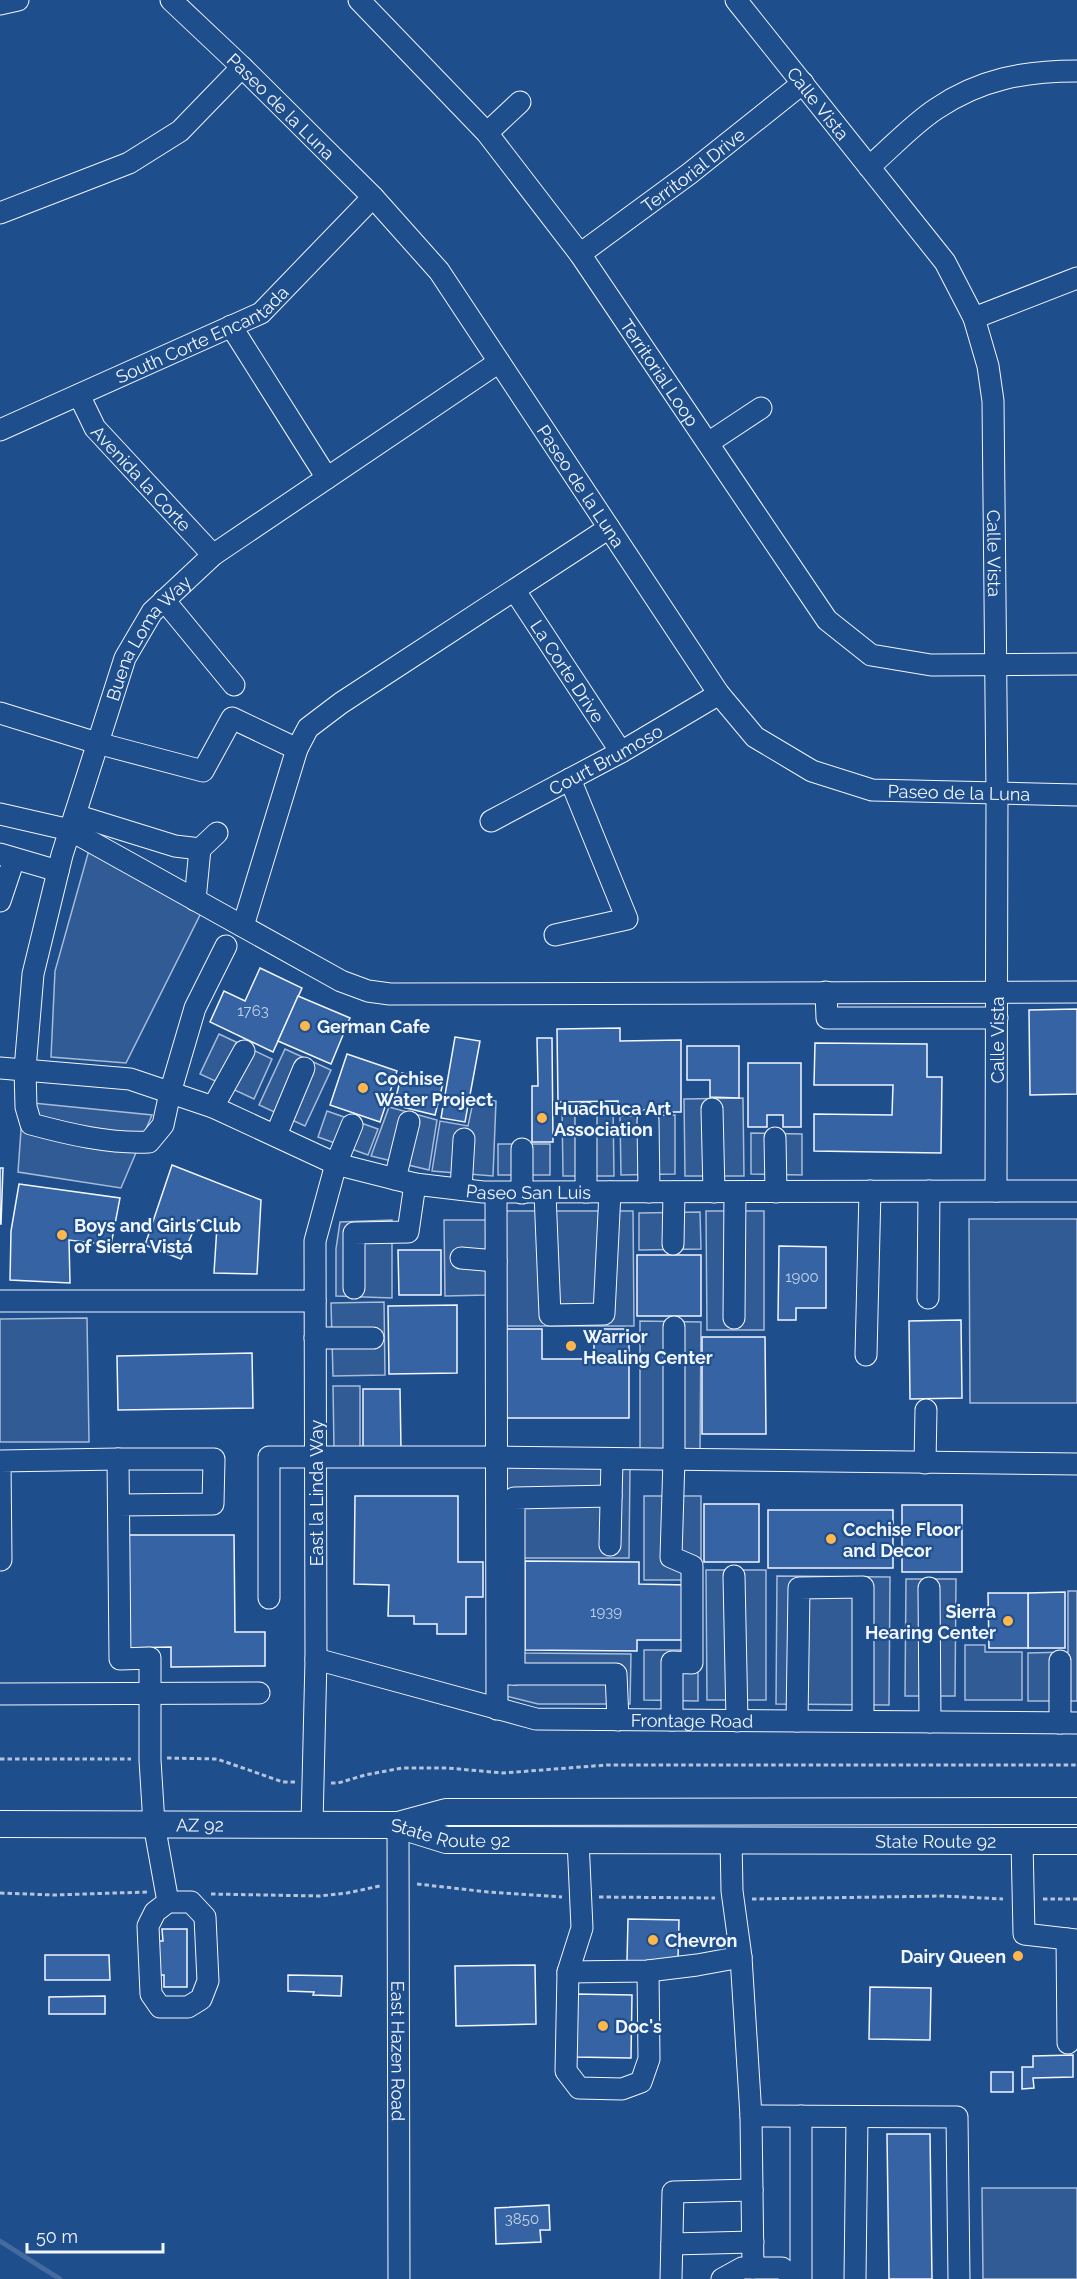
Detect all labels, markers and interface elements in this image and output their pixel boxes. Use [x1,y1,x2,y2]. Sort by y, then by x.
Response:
street label: Paseo de la Luna [223,48,339,164]
street label: Calle Vista [783,63,854,144]
street label: Territorial Drive [637,123,749,216]
street label: South Corte Encantada [112,281,292,387]
street label: Territorial Loop [616,315,703,430]
street label: Avenida la Corte [87,421,196,536]
street label: Paseo de la Luna [533,421,629,551]
street label: Calle Vista [984,510,1005,597]
street label: Buena Loma Way [102,571,195,703]
street label: La Corte Drive [526,616,609,727]
street label: Court Brumoso [545,719,666,799]
street label: Paseo de la Luna [887,780,1031,804]
street label: Calle Vista [987,996,1008,1084]
house number: 1763 [237,1002,269,1020]
place label: German Cafe [317,1016,430,1037]
marker: German Cafe [298,1019,312,1033]
place label: Cochise Water Project [375,1068,493,1110]
marker: Cochise Water Project [356,1081,370,1095]
place label: Huachuca Art Association [554,1098,671,1140]
marker: Huachuca Art Association [535,1111,549,1125]
street label: Paseo San Luis [465,1180,591,1203]
place label: Boys and Girls Club of Sierra Vista [74,1215,241,1257]
marker: Boys and Girls Club of Sierra Vista [55,1228,69,1242]
house number: 1900 [785,1268,819,1286]
place label: Warrior Healing Center [583,1326,713,1368]
marker: Warrior Healing Center [564,1339,578,1353]
street label: East la Linda Way [306,1420,327,1566]
place label: Cochise Floor and Decor [843,1519,961,1561]
marker: Cochise Floor and Decor [824,1532,838,1546]
place label: Sierra Hearing Center [865,1601,996,1643]
house number: 1939 [590,1603,622,1621]
marker: Sierra Hearing Center [1001,1614,1015,1628]
street label: Frontage Road [631,1709,753,1731]
street label: AZ 92 [176,1814,224,1835]
street label: State Route 92 [391,1814,510,1851]
street label: State Route 92 [875,1830,996,1851]
place label: Chevron [665,1930,737,1951]
marker: Chevron [646,1933,660,1947]
place label: Dairy Queen [900,1946,1006,1967]
marker: Dairy Queen [1011,1949,1025,1963]
street label: East Hazen Road [388,1981,409,2121]
place label: Doc's [615,2016,662,2037]
marker: Doc's [596,2019,610,2033]
house number: 3850 [505,2210,539,2228]
scale bar [27,2216,164,2254]
text: 50 m [36,2226,78,2247]

